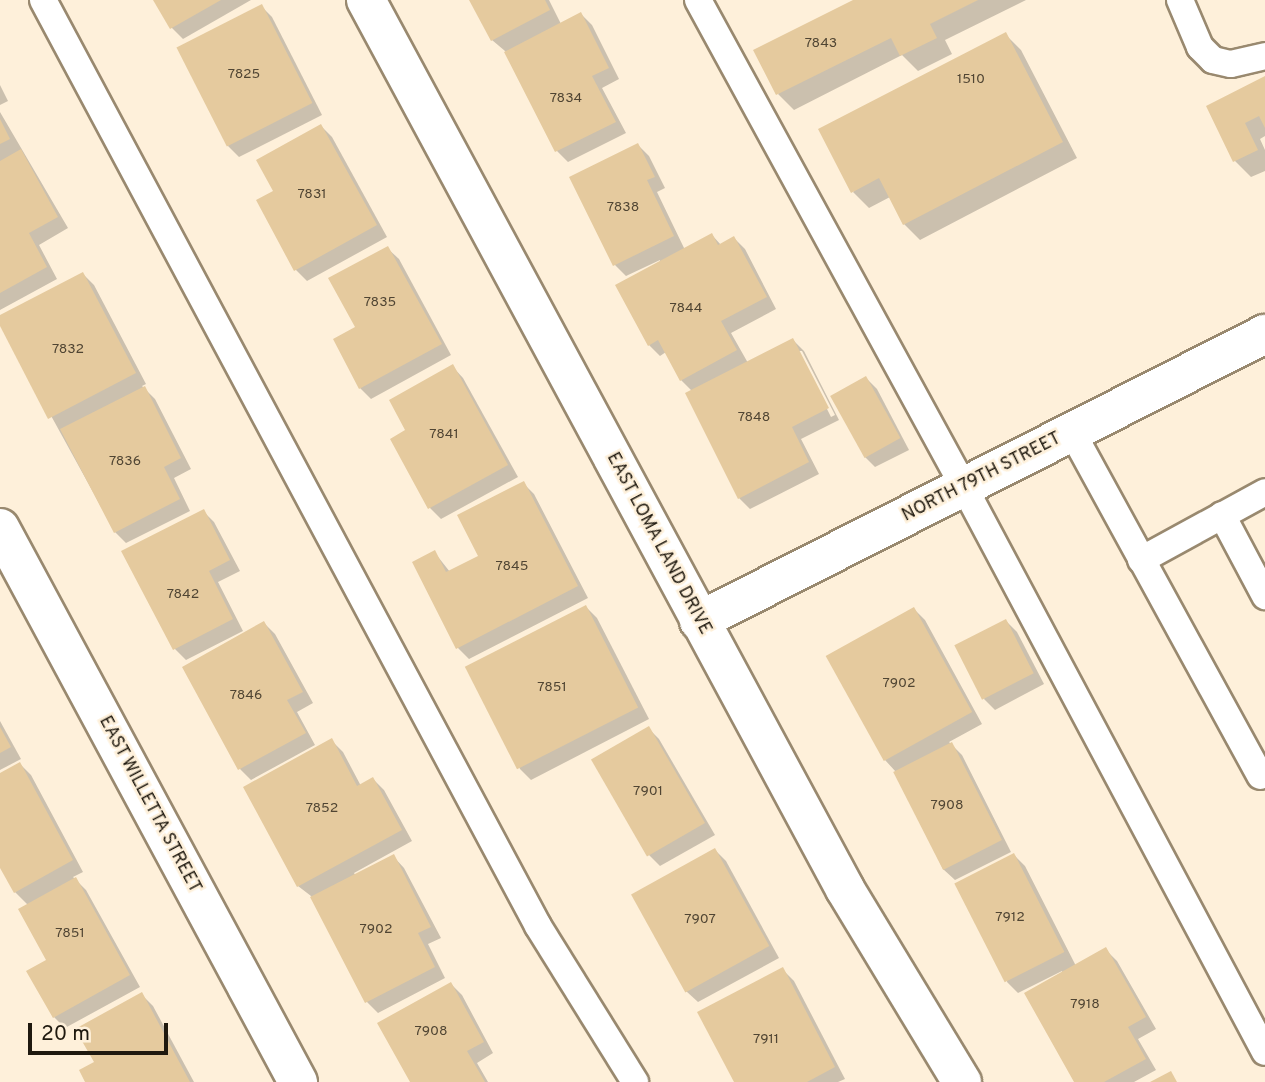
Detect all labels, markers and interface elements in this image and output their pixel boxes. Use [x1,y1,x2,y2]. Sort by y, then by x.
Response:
house number: 7843 [805,36,837,52]
house number: 7825 [228,67,260,83]
house number: 1510 [957,72,985,88]
house number: 7834 [550,91,582,107]
house number: 7831 [297,187,327,203]
house number: 7838 [607,200,639,216]
house number: 7835 [364,295,396,311]
house number: 7844 [670,301,702,317]
house number: 7832 [52,342,84,358]
house number: 7848 [738,410,770,426]
house number: 7841 [429,427,459,443]
street label: NORTH 79TH STREET [899,428,1065,528]
street label: EAST LOMA LAND DRIVE [600,449,716,639]
house number: 7836 [109,454,141,470]
house number: 7845 [496,559,528,575]
house number: 7842 [167,587,199,603]
house number: 7902 [882,676,916,692]
house number: 7851 [537,680,567,696]
house number: 7846 [230,688,262,704]
street label: EAST WILLETTA STREET [93,712,205,898]
house number: 7901 [633,784,663,800]
house number: 7908 [930,798,964,814]
house number: 7852 [306,801,338,817]
house number: 7912 [995,910,1025,926]
house number: 7907 [684,912,716,928]
house number: 7902 [359,922,393,938]
house number: 7851 [55,926,85,942]
house number: 7918 [1070,997,1100,1013]
scale bar [32,1009,172,1052]
text: 20 m [41,1021,90,1048]
house number: 7908 [414,1024,448,1040]
house number: 7911 [753,1032,779,1048]

